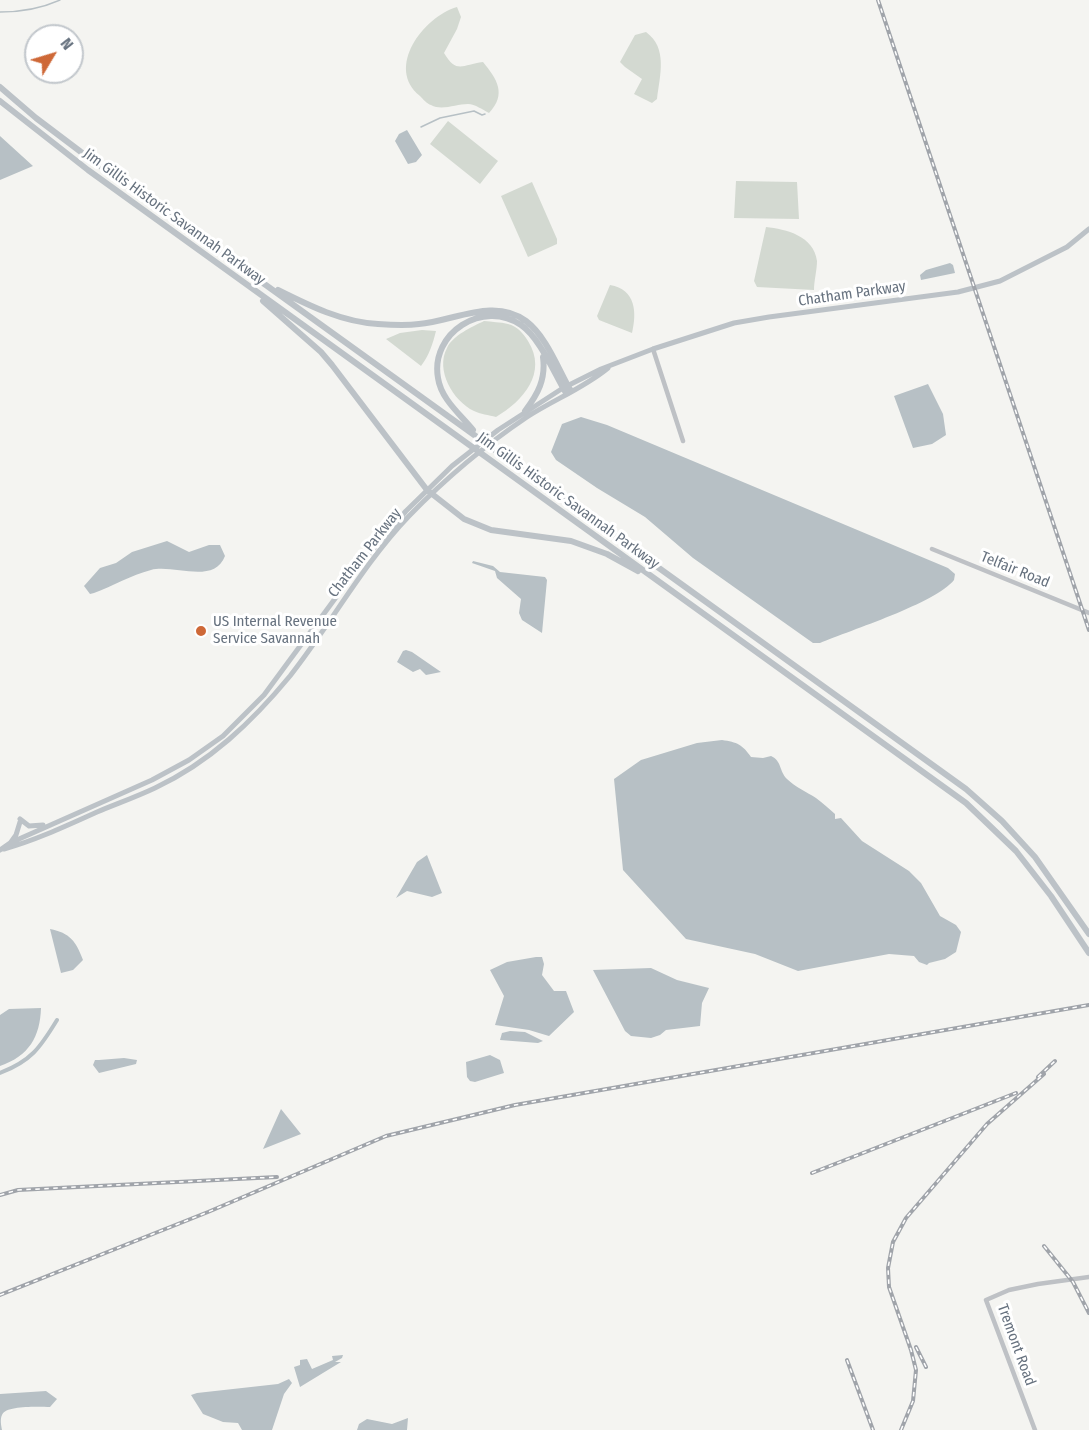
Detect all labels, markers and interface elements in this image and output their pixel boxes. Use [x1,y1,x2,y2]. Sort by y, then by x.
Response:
north arrow [24,24,84,84]
text: N [57,34,77,53]
street label: Jim Gillis Historic Savannah Parkway [79,145,269,289]
street label: Chatham Parkway [797,278,907,310]
street label: Jim Gillis Historic Savannah Parkway [473,429,663,573]
street label: Chatham Parkway [325,505,405,601]
street label: Telfair Road [978,548,1052,592]
place label: US Internal Revenue Service Savannah [213,613,337,648]
marker: US Internal Revenue Service Savannah [194,624,208,638]
street label: Tremont Road [993,1302,1039,1388]

